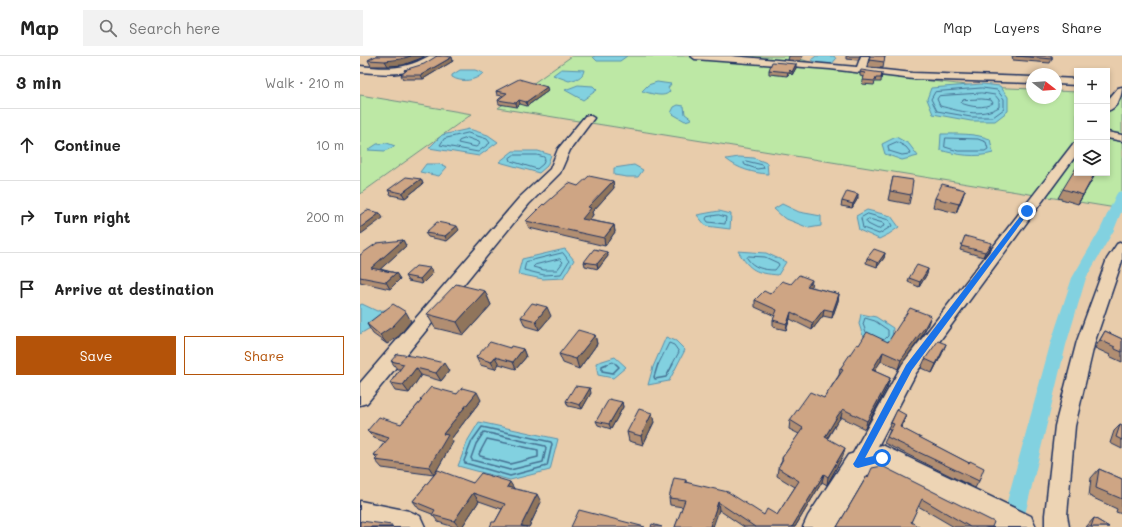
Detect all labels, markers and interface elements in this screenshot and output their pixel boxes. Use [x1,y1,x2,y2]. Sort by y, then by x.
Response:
search box [83,10,363,46]
text: Map [20,15,59,40]
icon: search [97,17,119,39]
text: Search here [129,18,220,38]
text: Map [943,18,972,37]
text: Layers [994,18,1040,37]
text: Share [1062,18,1102,37]
north arrow [1026,68,1062,104]
map controls [1074,68,1110,176]
button: + [1074,68,1110,104]
text: 3 min [16,71,61,93]
text: Walk · 210 m [265,74,344,91]
button: − [1074,104,1110,140]
icon: ahead [16,134,38,156]
text: Continue [54,135,121,155]
text: 10 m [316,136,344,153]
button: layers [1074,140,1110,176]
route end [1018,202,1036,220]
icon: right [16,206,38,228]
text: Turn right [54,207,131,227]
text: 200 m [306,208,344,225]
icon: arrive [16,278,38,300]
text: Arrive at destination [54,279,214,299]
button: Save [16,336,176,375]
button: Share [184,336,344,375]
route start [873,449,891,467]

